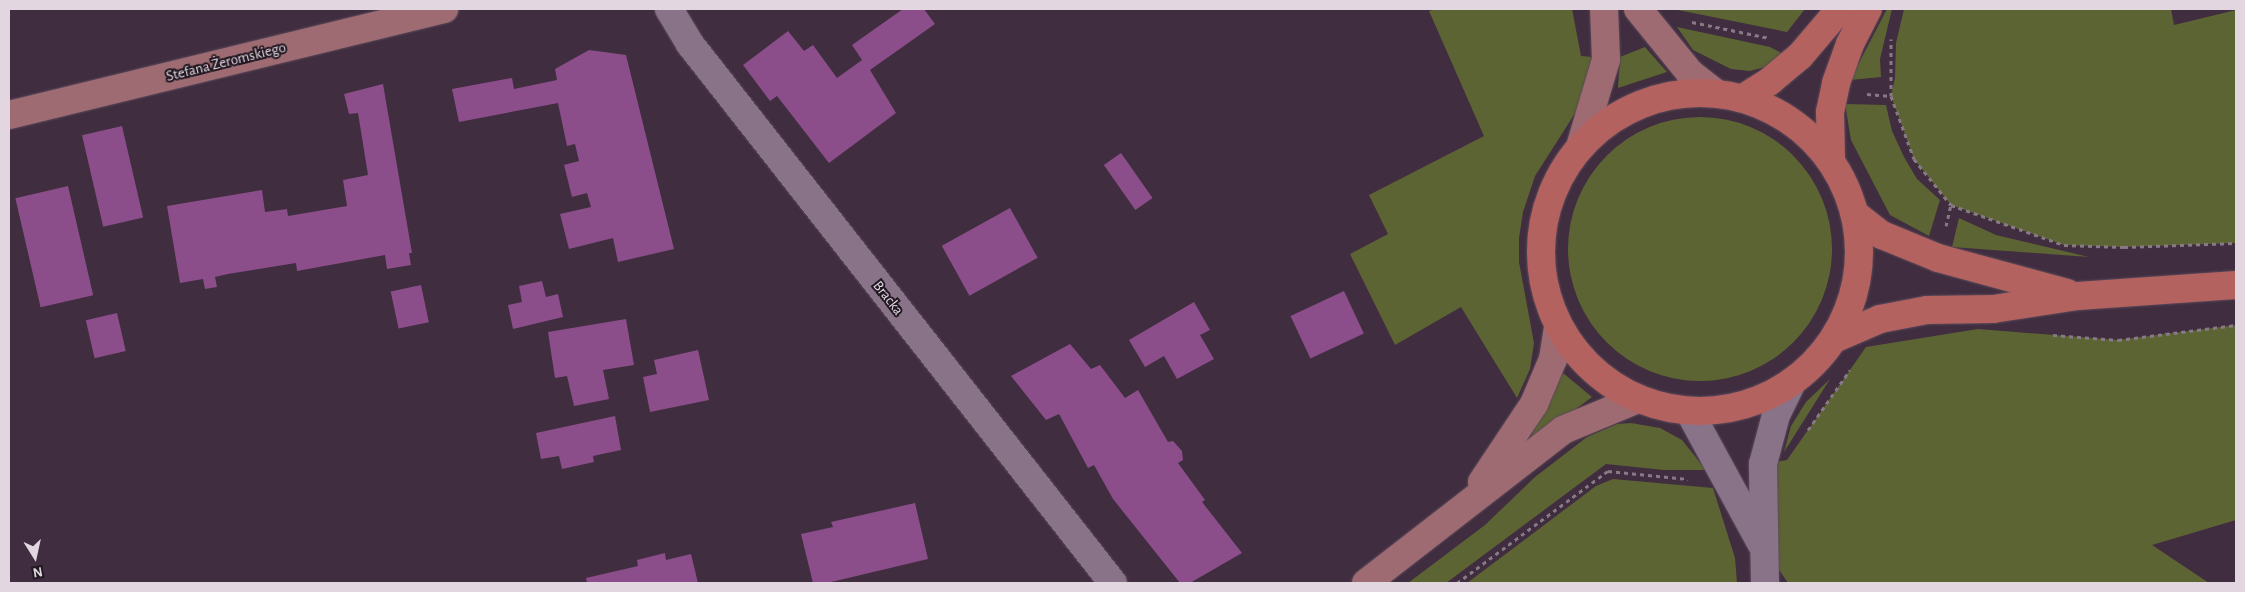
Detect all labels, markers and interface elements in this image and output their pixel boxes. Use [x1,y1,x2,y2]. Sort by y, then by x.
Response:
street label: Stefana Żeromskiego [164,38,288,86]
street label: Bracka [869,277,907,319]
north arrow [10,532,60,582]
text: N [32,564,44,580]

